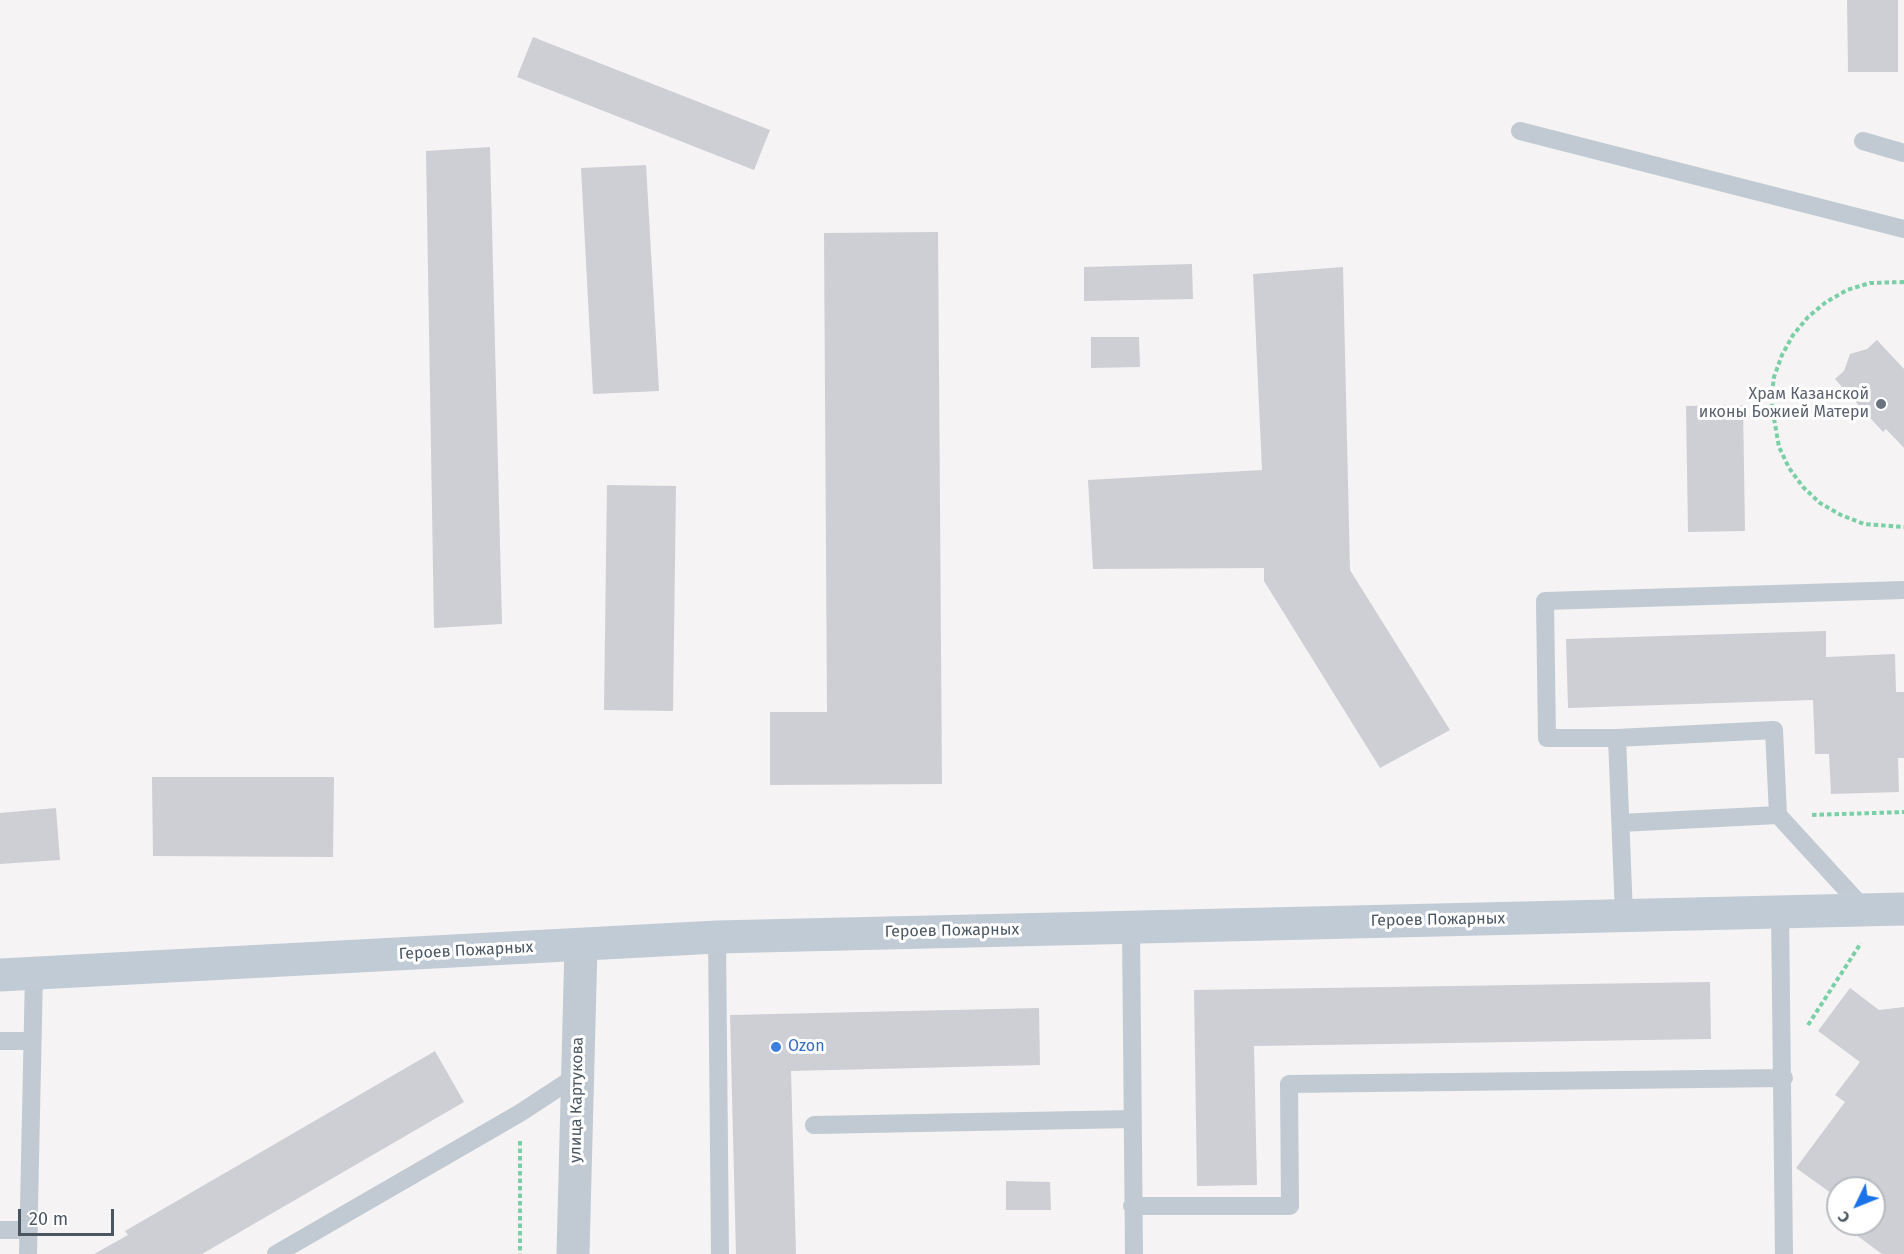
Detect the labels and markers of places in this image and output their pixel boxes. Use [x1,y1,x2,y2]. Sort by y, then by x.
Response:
place label: Храм Казанской иконы Божией Матери [1699,385,1869,423]
marker: Храм Казанской иконы Божией Матери [1874,397,1888,411]
place label: Ozon [788,1037,825,1057]
marker: Ozon [769,1040,783,1054]

